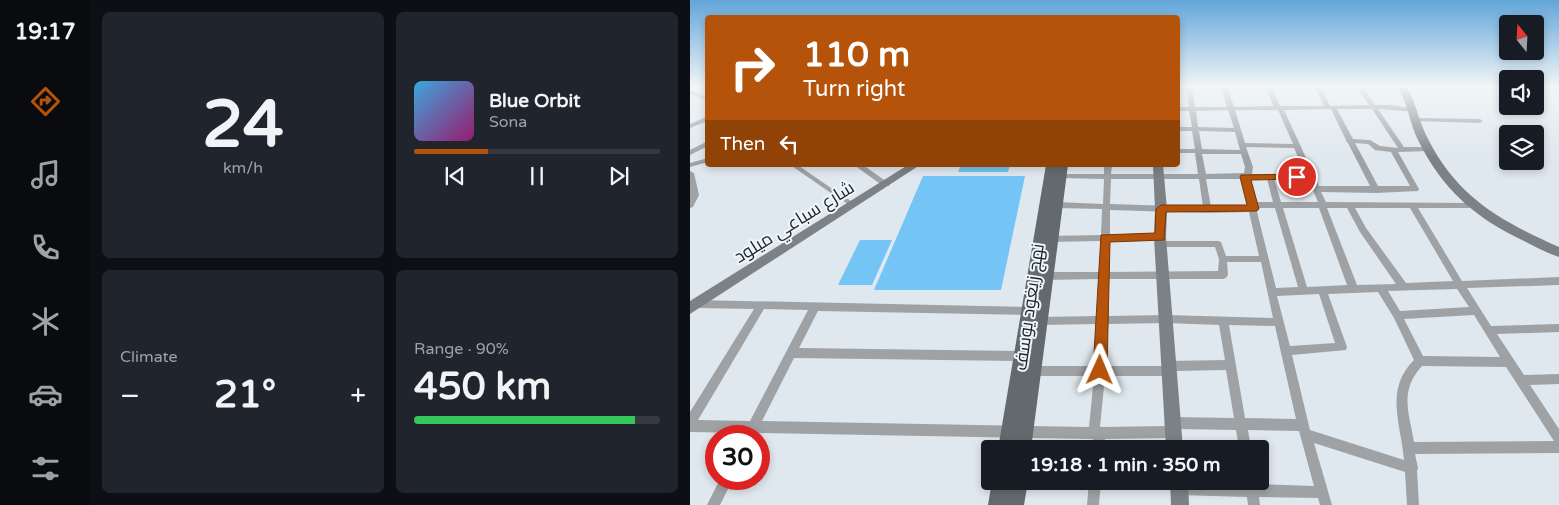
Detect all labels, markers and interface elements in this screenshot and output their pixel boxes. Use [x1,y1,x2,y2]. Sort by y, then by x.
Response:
north arrow [1499,15,1544,60]
map controls [1499,15,1544,170]
text: 19:17 [15,19,75,45]
text: 110 m [803,34,910,76]
icon: right [720,35,785,100]
button: sound [1499,70,1544,115]
text: Turn right [803,76,905,102]
icon: directions [28,84,63,119]
text: 24 [202,86,284,165]
text: Blue Orbit [489,90,581,112]
text: Sona [489,112,527,132]
button: layers [1499,125,1544,170]
icon: left [775,130,803,158]
text: Then [720,133,765,155]
pin [1276,156,1318,198]
icon: music [28,157,63,192]
text: km/h [223,158,263,178]
icon: previous [441,162,469,190]
icon: pause [523,162,551,190]
icon: next [605,162,633,190]
icon: arrive [1283,163,1311,191]
street label: شارع سباعي ميلود [730,176,860,270]
icon: phone [28,230,63,265]
street label: نهج زيغود يوسف [1009,242,1050,372]
icon: climate [28,304,63,339]
text: Range · 90% [414,339,509,359]
position arrow [1073,343,1125,395]
text: Climate [120,347,178,367]
text: 450 km [414,364,551,410]
text: 21° [214,372,276,418]
icon: car [28,377,63,412]
text: − [120,379,140,413]
text: + [350,379,366,413]
speed limit sign: 30 [705,425,770,490]
icon: filters [28,451,63,486]
text: 19:18 · 1 min · 350 m [1029,454,1221,476]

